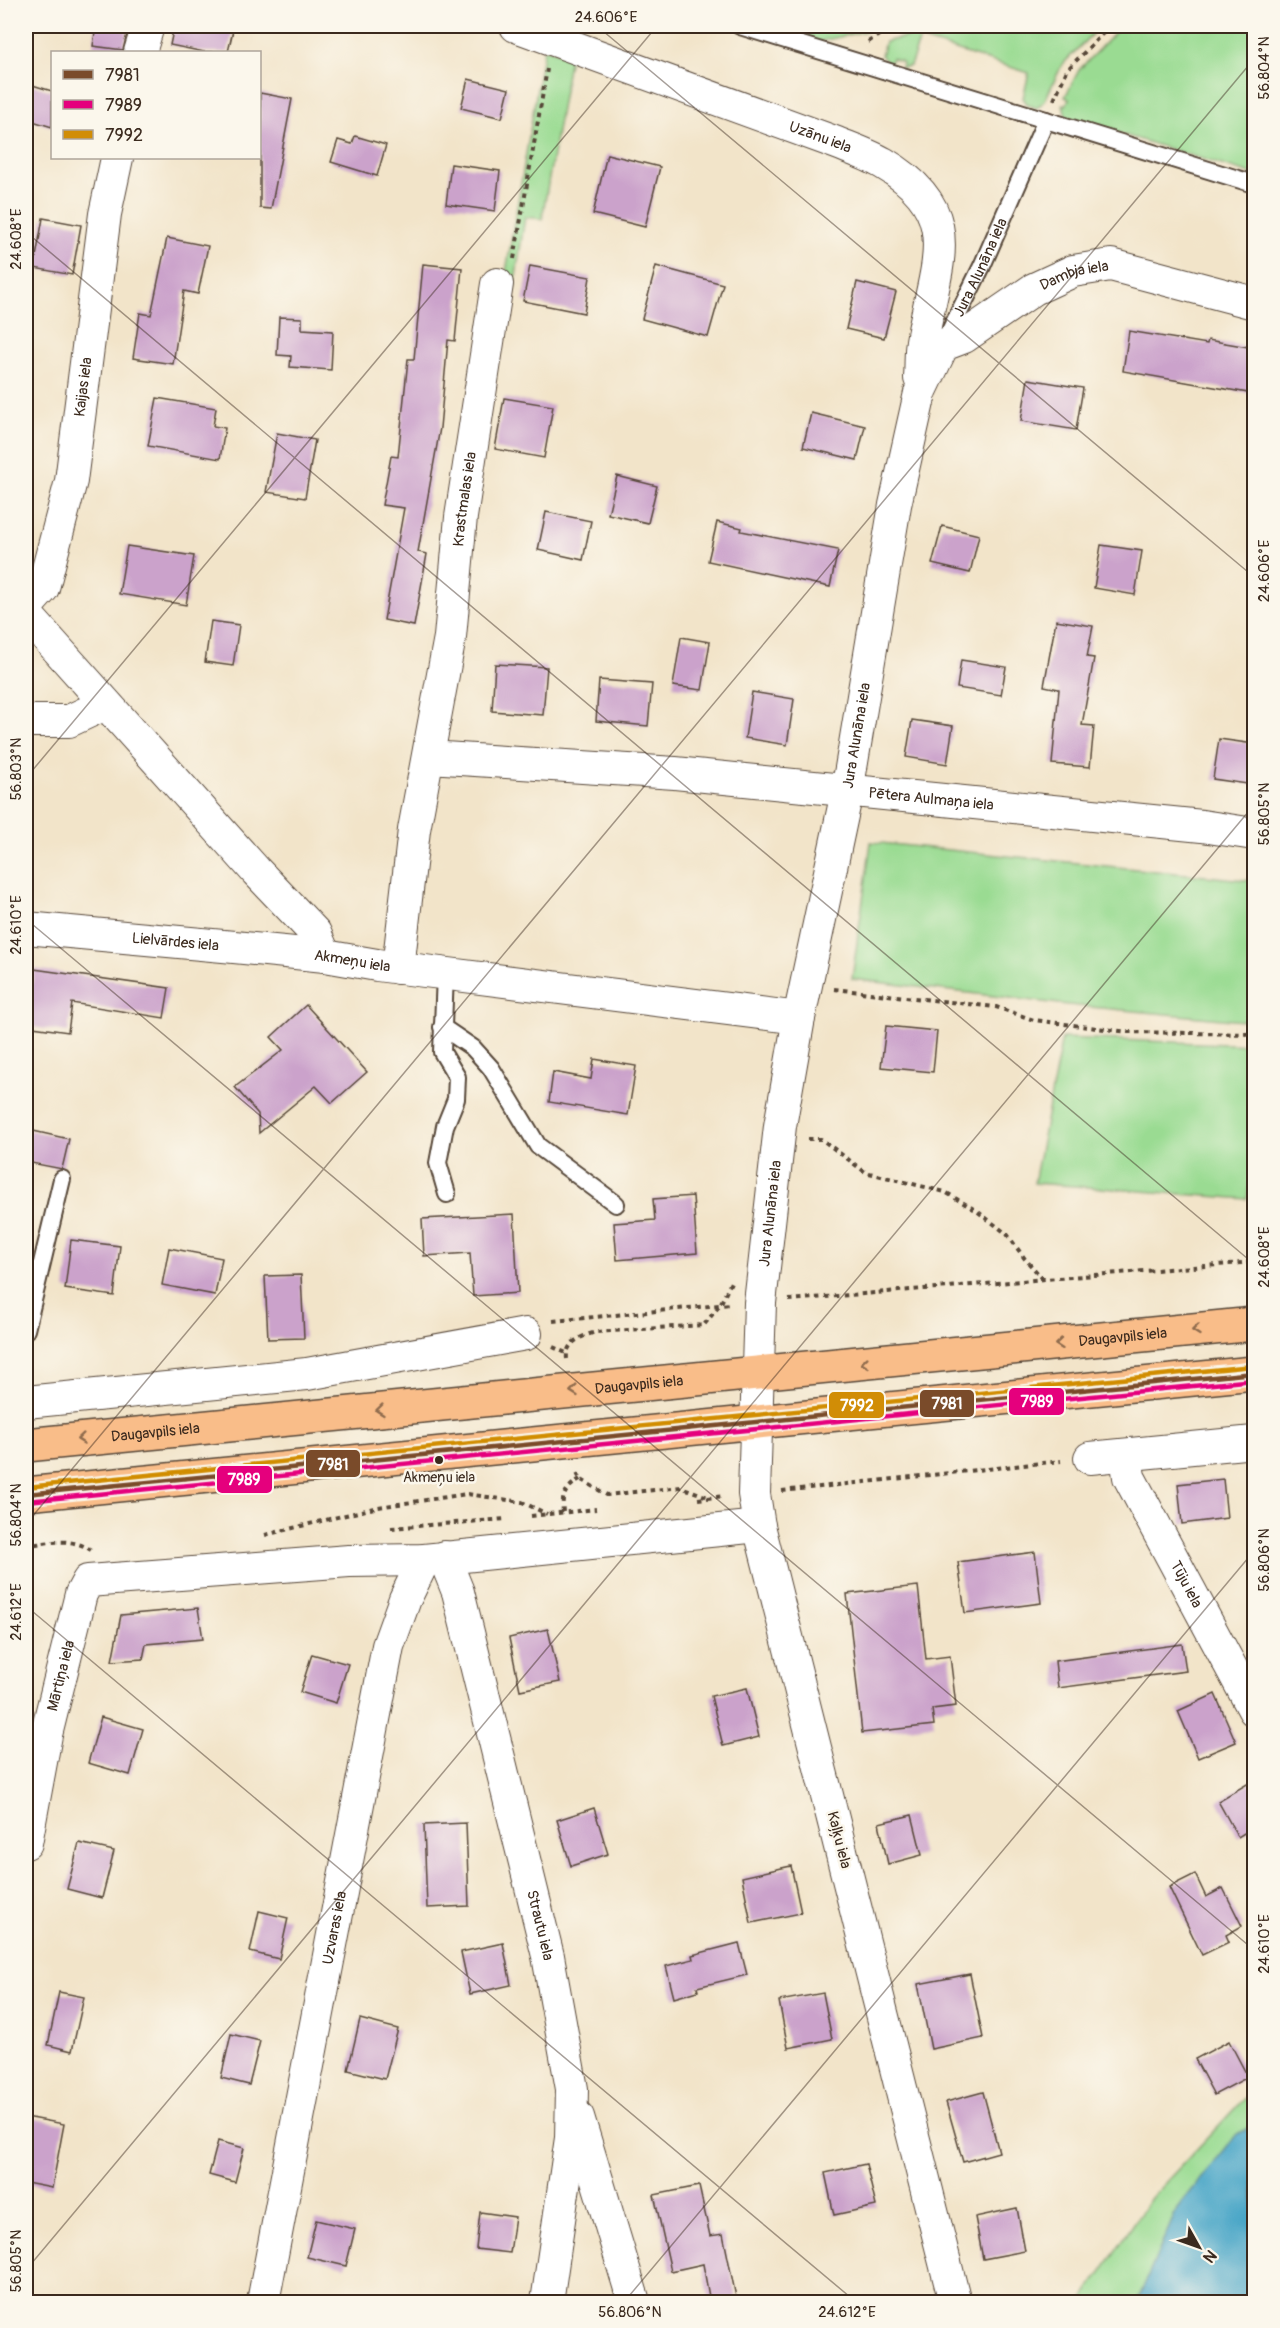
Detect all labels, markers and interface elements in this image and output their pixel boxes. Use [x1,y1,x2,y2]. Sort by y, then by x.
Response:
text: 24.606°E [575,8,637,27]
text: 56.804°N [1255,36,1274,100]
legend [51,51,261,159]
text: 7981 [105,64,140,87]
text: 7989 [105,94,142,117]
street label: Uzānu iela [786,117,854,157]
text: 7992 [105,124,143,147]
text: 24.608°E [7,208,26,270]
street label: Jura Alunāna iela [949,215,1011,320]
street label: Dambja iela [1037,256,1110,295]
street label: Kaijas iela [70,356,96,418]
street label: Krastmalas iela [449,450,480,547]
text: 24.606°E [1255,540,1274,602]
street label: Jura Alunāna iela [838,681,875,790]
text: 56.803°N [7,737,26,801]
street label: Pētera Aulmaņa iela [868,783,995,815]
text: 56.805°N [1255,783,1274,845]
text: 24.610°E [7,895,26,955]
street label: Lielvārdes iela [131,928,220,955]
street label: Akmeņu iela [313,945,392,976]
street label: Jura Alunāna iela [755,1159,786,1268]
text: 24.608°E [1255,1226,1274,1288]
street label: Daugavpils iela [1078,1323,1168,1351]
one-way arrow [1192,1323,1201,1336]
one-way arrow [1055,1337,1064,1350]
one-way arrow [861,1356,870,1369]
street label: Daugavpils iela [594,1371,684,1398]
one-way arrow [570,1384,579,1397]
line badge: 7989 [1008,1387,1065,1416]
line badge: 7981 [919,1389,975,1418]
line badge: 7992 [828,1391,885,1419]
text: 7989 [1020,1392,1054,1412]
text: 7981 [931,1394,963,1414]
text: 7992 [840,1396,874,1416]
one-way arrow [375,1403,385,1416]
street label: Daugavpils iela [110,1418,201,1446]
one-way arrow [77,1432,86,1445]
line badge: 7981 [305,1449,361,1478]
marker: Akmeņu iela [433,1454,445,1466]
text: 7981 [317,1455,349,1475]
line badge: 7989 [216,1465,273,1494]
place label: Akmeņu iela [403,1469,475,1487]
text: 7989 [227,1470,261,1490]
text: 56.804°N [7,1483,26,1547]
text: 56.806°N [1255,1528,1274,1592]
street label: Tūju iela [1166,1557,1207,1611]
text: 24.612°E [7,1583,26,1641]
street label: Mārtiņa iela [43,1638,79,1713]
street label: Kaļķu iela [823,1809,855,1871]
street label: Strautu iela [523,1888,558,1962]
street label: Uzvaras iela [318,1889,351,1966]
text: 24.610°E [1255,1914,1274,1974]
north arrow [1169,2217,1229,2277]
text: 56.805°N [7,2230,26,2292]
text: N [1198,2245,1221,2267]
text: 56.806°N [598,2303,662,2322]
text: 24.612°E [818,2303,876,2322]

